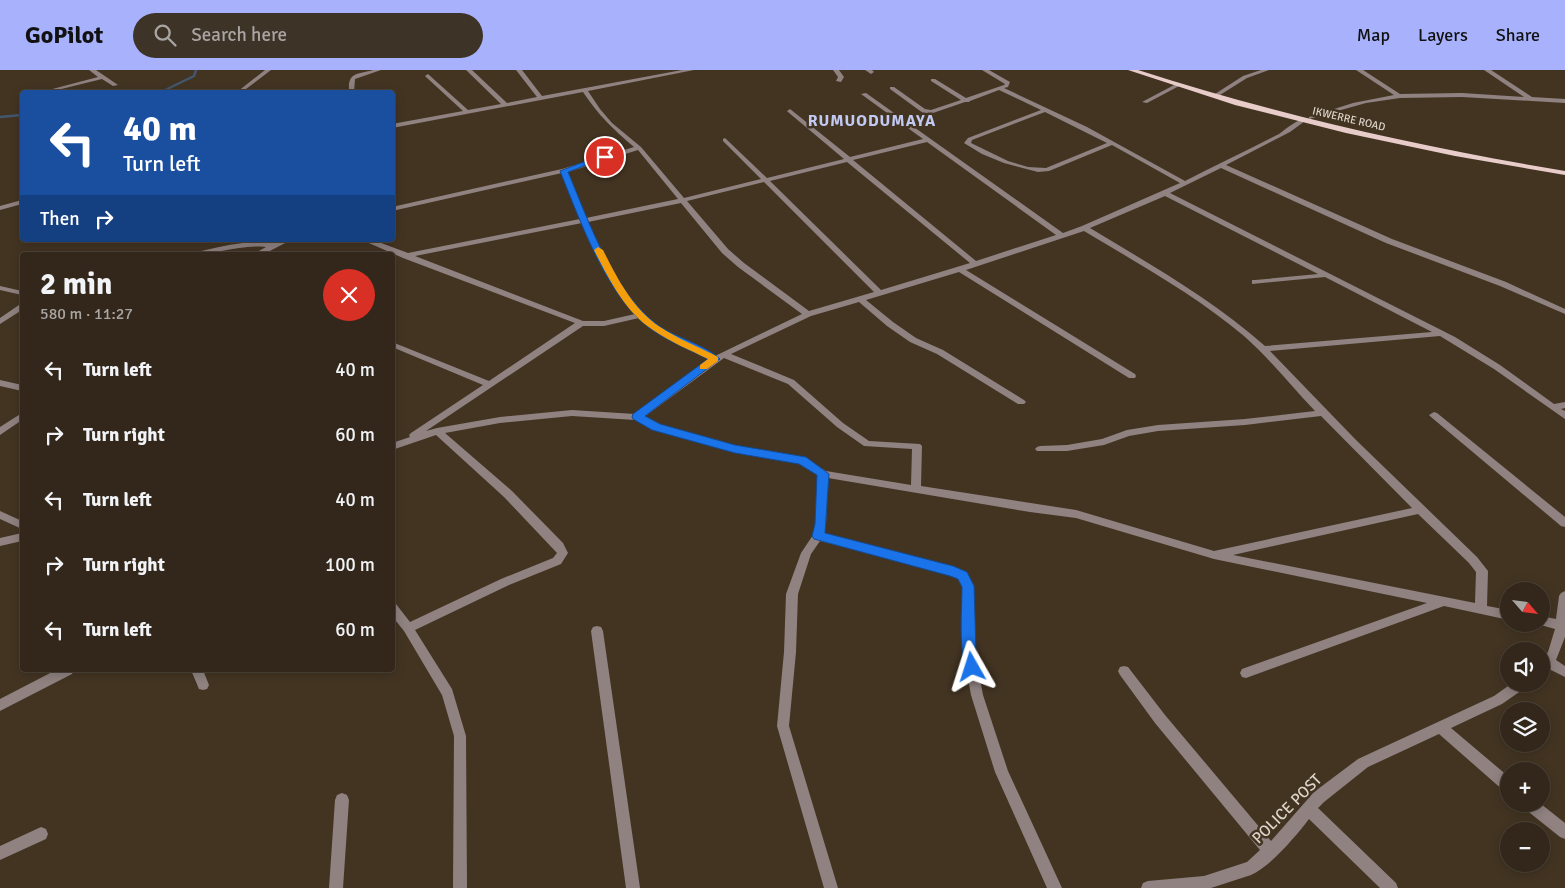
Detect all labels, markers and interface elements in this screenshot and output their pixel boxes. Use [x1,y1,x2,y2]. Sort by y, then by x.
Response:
search box [133,13,483,58]
text: GoPilot [25,20,103,50]
icon: search [151,21,179,49]
text: Search here [191,23,287,47]
text: Map [1357,24,1390,46]
text: Layers [1418,24,1468,46]
text: Share [1496,24,1540,46]
street label: IKWERRE ROAD [1311,104,1387,134]
text: 40 m [123,107,197,150]
icon: left [40,110,105,175]
district label: RUMUODUMAYA [808,111,936,131]
pin [584,136,626,178]
icon: arrive [591,143,619,171]
text: Turn left [123,150,201,177]
icon: right [90,205,118,233]
text: Then [40,207,80,231]
text: 2 min [40,266,112,303]
button: close [323,269,375,321]
text: 580 m · 11:27 [40,304,133,324]
icon: left [40,356,68,384]
text: Turn left [83,358,152,382]
text: 40 m [335,358,375,382]
icon: right [40,421,68,449]
text: Turn right [83,423,165,447]
text: 60 m [335,423,375,447]
icon: left [40,486,68,514]
text: Turn left [83,488,152,512]
text: 40 m [335,488,375,512]
icon: right [40,551,68,579]
text: Turn right [83,553,165,577]
text: 100 m [325,553,375,577]
north arrow [1500,582,1550,632]
map controls [1500,582,1550,872]
icon: left [40,616,68,644]
text: Turn left [83,618,152,642]
text: 60 m [335,618,375,642]
position arrow [945,640,997,692]
button: sound [1500,642,1550,692]
button: layers [1500,702,1550,752]
button: + [1500,762,1550,812]
street label: POLICE POST [1248,770,1326,848]
button: − [1500,822,1550,872]

